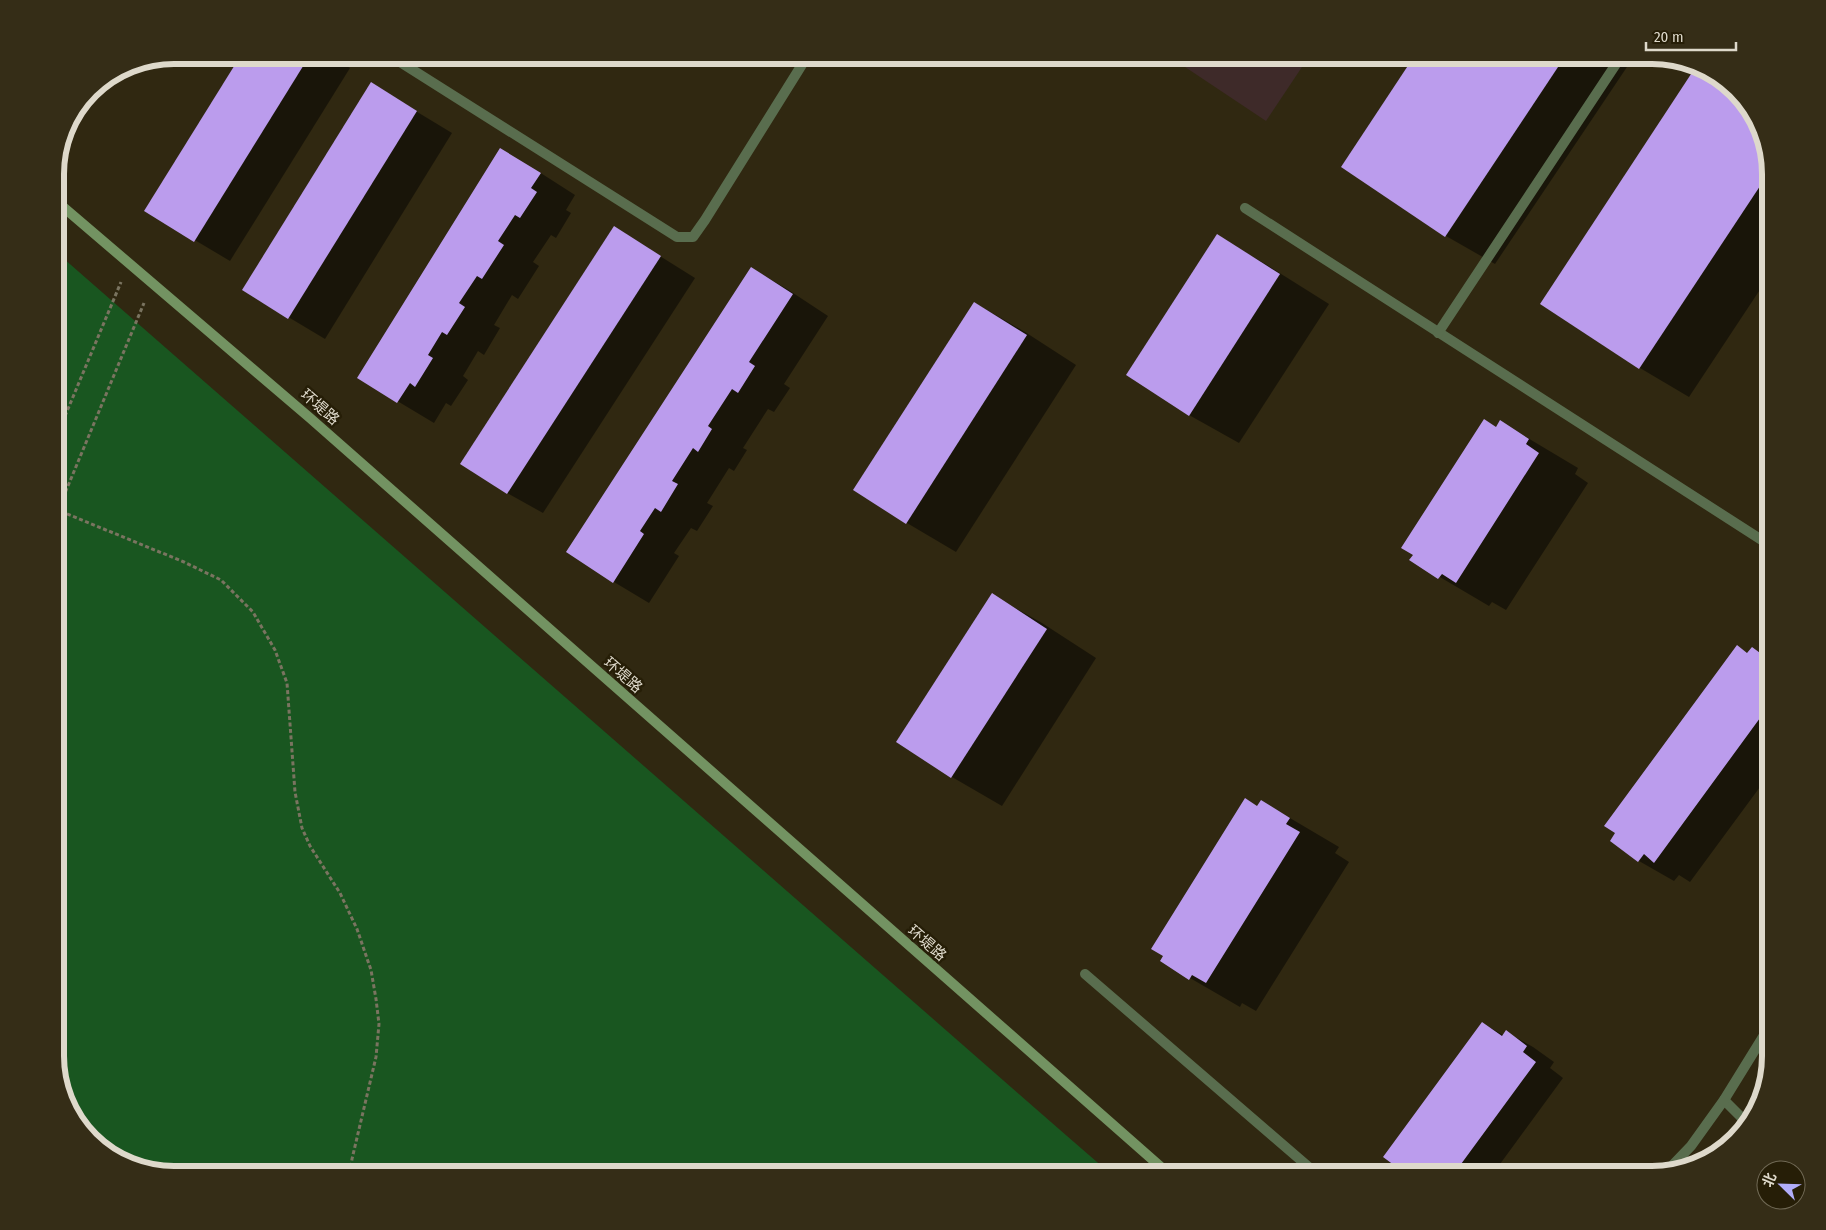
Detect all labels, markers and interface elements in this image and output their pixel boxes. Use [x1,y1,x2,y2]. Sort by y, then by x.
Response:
scale bar [1646,20,1736,52]
text: 20 m [1654,28,1684,46]
street label: 环堤路 [297,385,343,429]
street label: 环堤路 [600,653,646,697]
street label: 环堤路 [904,921,950,965]
north arrow [1756,1160,1806,1210]
text: 北 [1759,1170,1780,1190]

